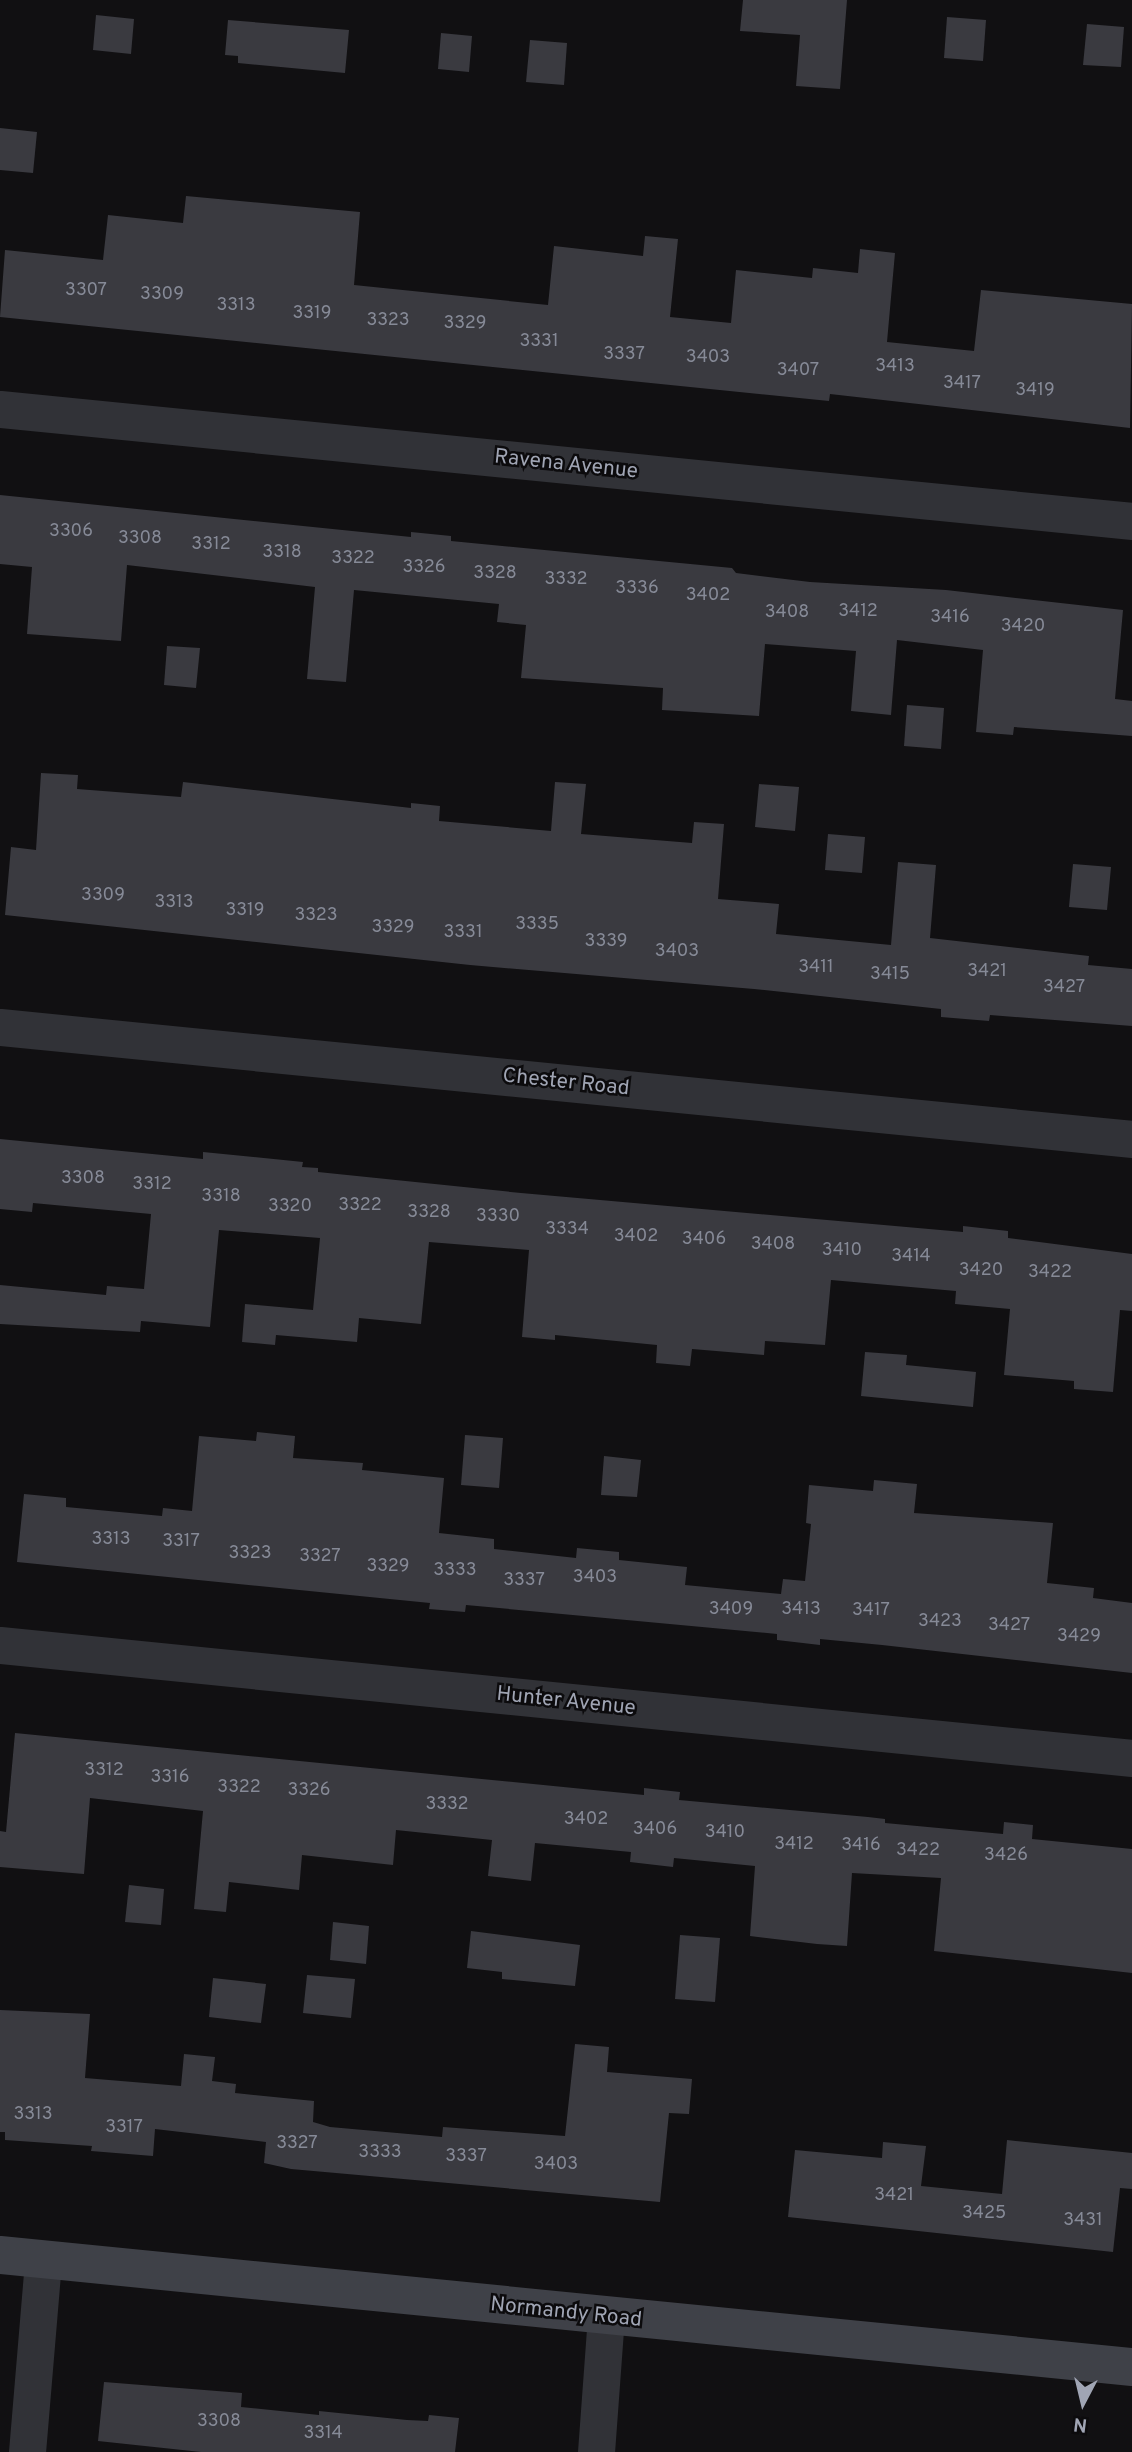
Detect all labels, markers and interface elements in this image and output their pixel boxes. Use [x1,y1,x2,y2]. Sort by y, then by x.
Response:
house number: 3307 [65,280,107,302]
house number: 3309 [140,284,184,306]
house number: 3313 [216,295,256,317]
house number: 3319 [292,303,332,325]
house number: 3323 [366,310,410,332]
house number: 3329 [443,313,487,335]
house number: 3331 [519,331,559,353]
house number: 3337 [603,344,645,366]
house number: 3403 [686,347,730,369]
house number: 3413 [875,356,915,378]
house number: 3407 [777,360,819,382]
house number: 3417 [943,373,981,395]
house number: 3419 [1015,380,1055,402]
street label: Ravena Avenue [493,445,639,485]
house number: 3306 [49,521,93,543]
house number: 3308 [118,528,162,550]
house number: 3312 [191,534,231,556]
house number: 3318 [262,542,302,564]
house number: 3322 [331,548,375,570]
house number: 3326 [402,557,446,579]
house number: 3328 [473,563,517,585]
house number: 3332 [544,569,588,591]
house number: 3336 [615,578,659,600]
house number: 3402 [686,585,730,607]
house number: 3412 [838,601,878,623]
house number: 3408 [765,602,809,624]
house number: 3416 [930,607,970,629]
house number: 3420 [1001,616,1045,638]
house number: 3309 [81,885,125,907]
house number: 3313 [154,892,194,914]
house number: 3319 [225,900,265,922]
house number: 3323 [294,905,338,927]
house number: 3335 [515,914,559,936]
house number: 3329 [371,917,415,939]
house number: 3331 [443,922,483,944]
house number: 3339 [585,931,627,953]
house number: 3403 [655,941,699,963]
house number: 3411 [798,957,834,979]
house number: 3421 [967,961,1007,983]
house number: 3415 [870,964,910,986]
house number: 3427 [1043,977,1085,999]
street label: Chester Road [501,1064,631,1102]
house number: 3308 [61,1168,105,1190]
house number: 3312 [132,1174,172,1196]
house number: 3318 [201,1186,241,1208]
house number: 3322 [338,1195,382,1217]
house number: 3320 [268,1196,312,1218]
house number: 3328 [407,1202,451,1224]
house number: 3330 [476,1206,520,1228]
house number: 3334 [545,1219,589,1241]
house number: 3402 [614,1226,658,1248]
house number: 3406 [682,1229,726,1251]
house number: 3408 [751,1234,795,1256]
house number: 3410 [822,1240,862,1262]
house number: 3414 [891,1246,931,1268]
house number: 3420 [959,1260,1003,1282]
house number: 3422 [1028,1262,1072,1284]
house number: 3313 [91,1529,131,1551]
house number: 3317 [162,1531,200,1553]
house number: 3323 [228,1543,272,1565]
house number: 3327 [299,1546,341,1568]
house number: 3329 [366,1556,410,1578]
house number: 3333 [433,1560,477,1582]
house number: 3403 [573,1567,617,1589]
house number: 3337 [503,1570,545,1592]
house number: 3409 [709,1599,753,1621]
house number: 3413 [781,1599,821,1621]
house number: 3417 [852,1600,890,1622]
house number: 3423 [918,1611,962,1633]
house number: 3427 [988,1615,1030,1637]
house number: 3429 [1057,1626,1101,1648]
street label: Hunter Avenue [495,1682,637,1722]
house number: 3312 [84,1760,124,1782]
house number: 3316 [150,1767,190,1789]
house number: 3322 [217,1777,261,1799]
house number: 3326 [287,1780,331,1802]
house number: 3332 [425,1794,469,1816]
house number: 3402 [564,1809,608,1831]
house number: 3406 [633,1819,677,1841]
house number: 3410 [705,1822,745,1844]
house number: 3412 [774,1834,814,1856]
house number: 3416 [841,1835,881,1857]
house number: 3422 [896,1840,940,1862]
house number: 3426 [984,1845,1028,1867]
house number: 3313 [13,2104,53,2126]
house number: 3317 [105,2117,143,2139]
house number: 3327 [276,2133,318,2155]
house number: 3333 [358,2142,402,2164]
house number: 3337 [445,2146,487,2168]
house number: 3403 [534,2154,578,2176]
house number: 3421 [874,2185,914,2207]
house number: 3425 [962,2203,1006,2225]
house number: 3431 [1063,2210,1103,2232]
street label: Normandy Road [489,2293,643,2333]
north arrow [1048,2368,1118,2438]
house number: 3308 [197,2411,241,2433]
text: N [1072,2411,1089,2437]
house number: 3314 [303,2423,343,2445]

